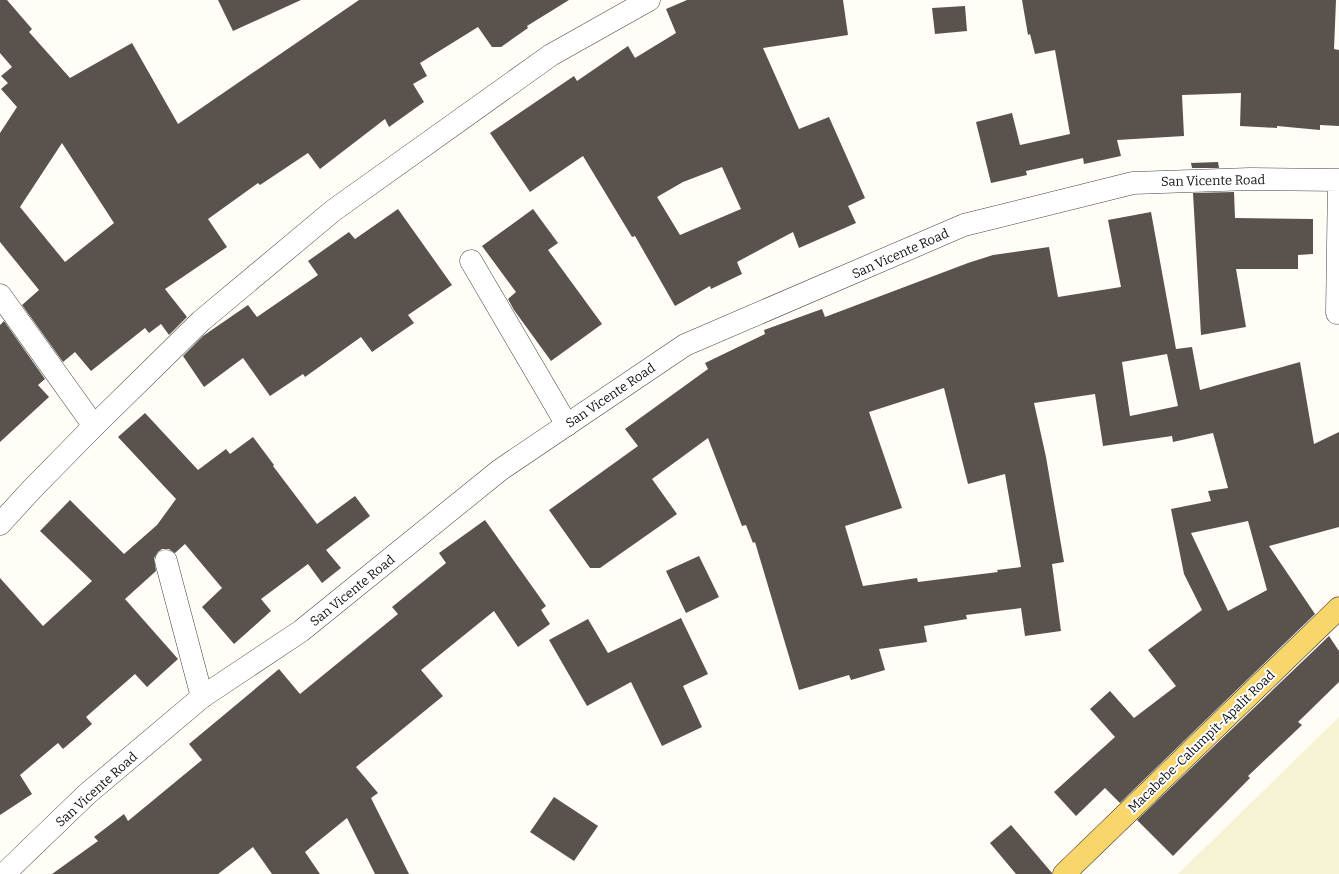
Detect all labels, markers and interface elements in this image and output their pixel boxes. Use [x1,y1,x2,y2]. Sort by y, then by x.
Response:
street label: San Vicente Road [1161,172,1266,189]
street label: San Vicente Road [849,225,951,282]
street label: San Vicente Road [563,360,658,431]
street label: San Vicente Road [307,552,398,629]
street label: Macabebe-Calumpit-Apalit Road [1125,667,1278,816]
street label: San Vicente Road [53,749,140,830]

